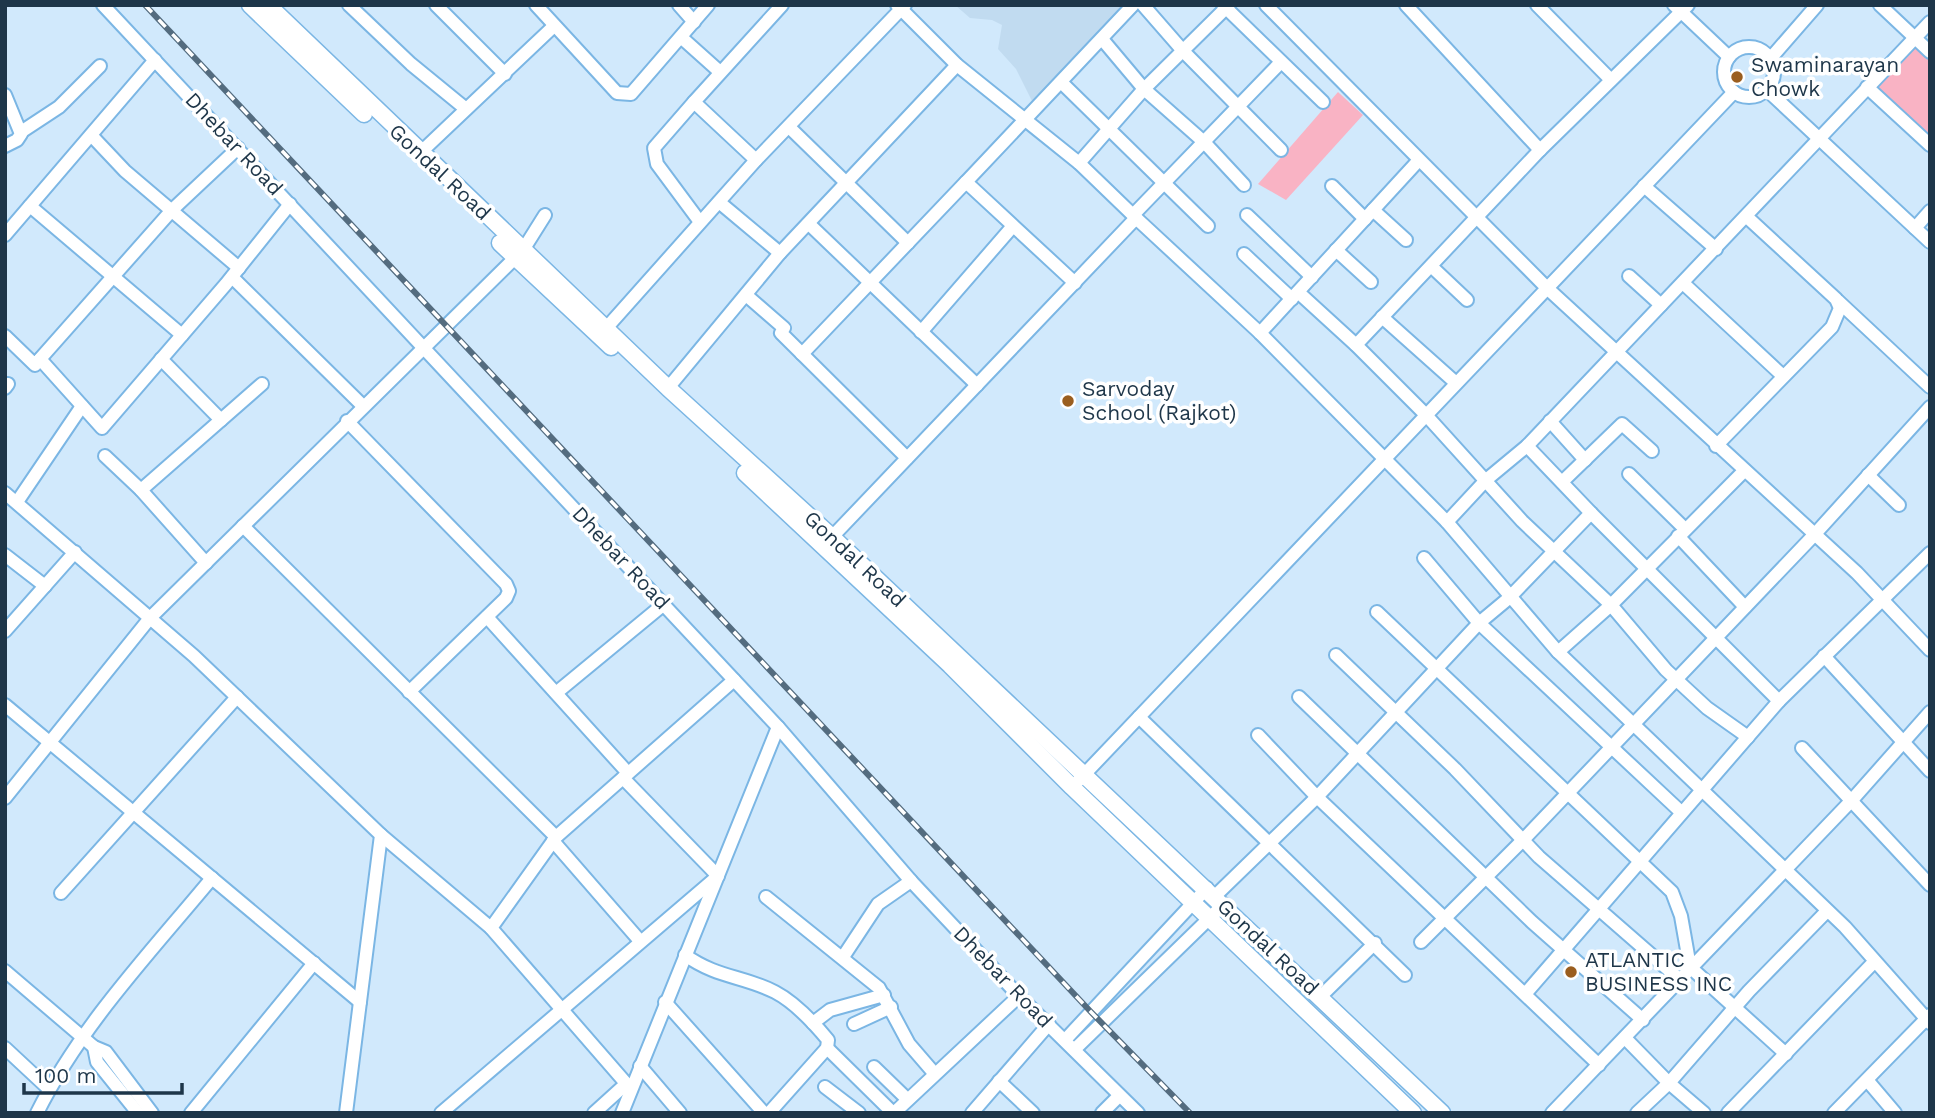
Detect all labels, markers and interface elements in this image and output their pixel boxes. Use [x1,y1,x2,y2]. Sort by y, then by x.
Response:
place label: Swaminarayan Chowk [1751,52,1899,101]
marker: Swaminarayan Chowk [1729,69,1745,85]
street label: Dhebar Road [180,87,288,200]
street label: Gondal Road [384,118,496,225]
place label: Sarvoday School (Rajkot) [1082,376,1236,425]
marker: Sarvoday School (Rajkot) [1060,393,1076,409]
street label: Dhebar Road [567,501,675,614]
street label: Gondal Road [799,505,911,612]
street label: Gondal Road [1212,893,1324,1000]
street label: Dhebar Road [949,921,1058,1033]
place label: ATLANTIC BUSINESS INC [1585,947,1732,996]
marker: ATLANTIC BUSINESS INC [1563,964,1579,980]
scale bar [24,1052,182,1096]
text: 100 m [35,1063,97,1088]

